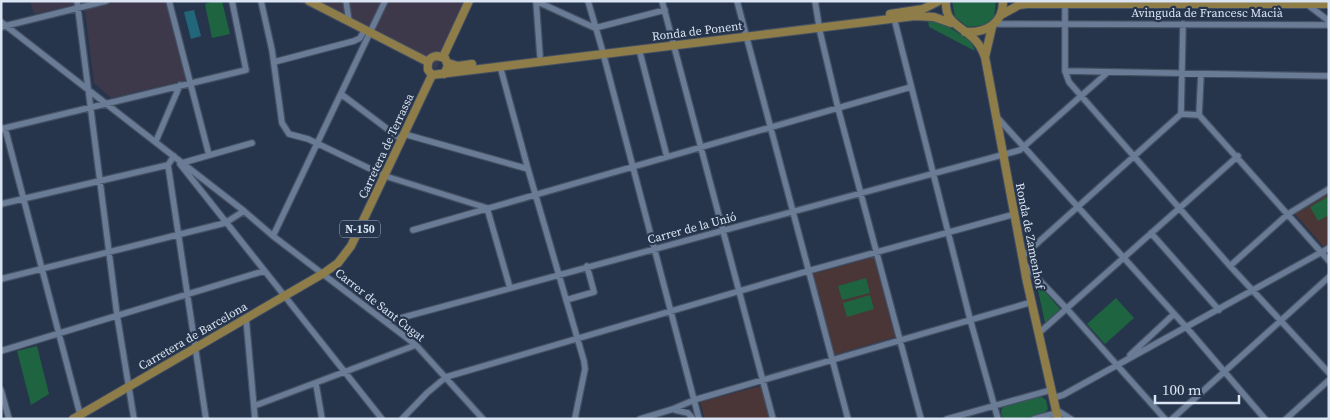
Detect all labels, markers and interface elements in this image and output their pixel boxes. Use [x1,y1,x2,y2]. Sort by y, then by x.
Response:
street label: Avinguda de Francesc Macià [1131,5,1284,21]
street label: Ronda de Ponent [651,18,743,44]
street label: Carretera de Terrassa [355,90,418,201]
street label: Ronda de Zamenhof [1012,182,1048,292]
street label: Carrer de la Unió [646,208,739,248]
road number: N-150 [340,220,380,238]
street label: Carrer de Sant Cugat [332,265,428,345]
street label: Carretera de Barcelona [136,298,251,374]
scale bar [1155,372,1239,404]
text: 100 m [1162,379,1202,400]

